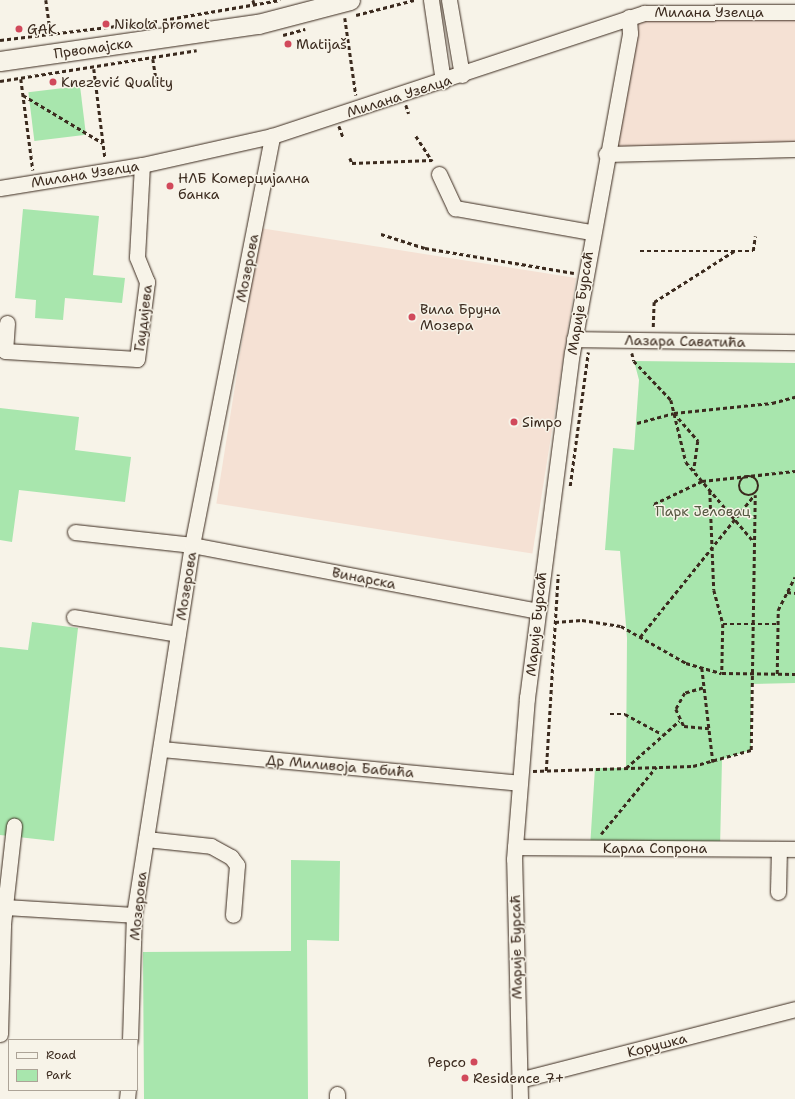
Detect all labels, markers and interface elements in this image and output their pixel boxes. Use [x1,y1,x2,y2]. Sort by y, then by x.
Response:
street label: Милана Узелца [654,4,764,20]
place label: Nikola promet [114,16,210,32]
marker: Nikola promet [101,19,111,29]
place label: GAK [27,21,57,37]
marker: GAK [14,24,24,34]
street label: Првомајска [53,34,133,62]
place label: Matijaš [296,36,347,52]
marker: Matijaš [283,39,293,49]
street label: Милана Узелца [344,71,454,121]
place label: Knezević Quality [61,74,173,90]
marker: Knezević Quality [48,77,58,87]
street label: Милана Узелца [30,157,140,191]
place label: НЛБ Комерцијална банка [178,170,309,202]
marker: НЛБ Комерцијална банка [165,181,175,191]
street label: Мозерова [232,232,262,304]
street label: Марије Бурсаћ [564,250,596,356]
street label: Гаудијева [131,284,155,352]
place label: Вила Бруна Мозера [420,301,500,334]
marker: Вила Бруна Мозера [407,312,417,322]
street label: Лазара Саватића [624,332,746,350]
place label: Simpo [522,414,562,430]
marker: Simpo [509,417,519,427]
park label: Парк Јеловац [655,503,751,519]
street label: Мозерова [172,550,200,622]
street label: Винарска [331,564,397,592]
street label: Марије Бурсаћ [522,571,550,677]
street label: Др Миливоја Бабића [265,751,415,781]
street label: Карла Сопрона [603,840,707,856]
street label: Мозерова [126,871,150,941]
street label: Марије Бурсаћ [507,894,525,1000]
street label: Корушка [625,1029,689,1061]
legend [8,1039,138,1091]
text: Road [46,1047,76,1063]
place label: Pepco [427,1054,466,1070]
marker: Pepco [469,1057,479,1067]
text: Park [46,1067,72,1083]
place label: Residence 7+ [473,1070,565,1086]
marker: Residence 7+ [460,1073,470,1083]

